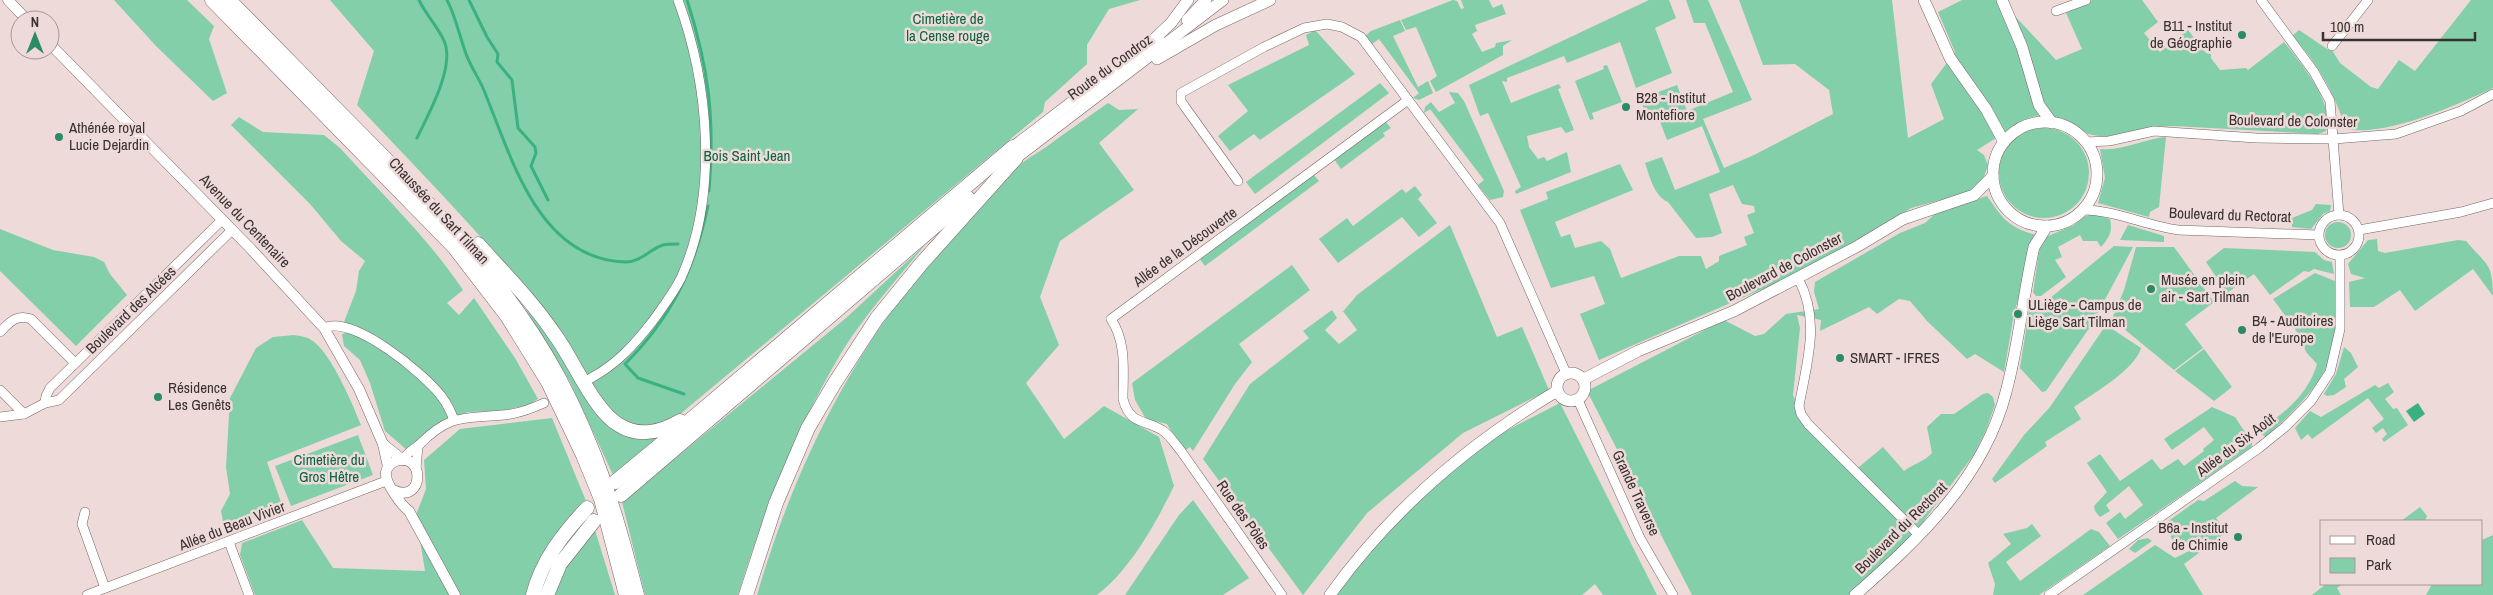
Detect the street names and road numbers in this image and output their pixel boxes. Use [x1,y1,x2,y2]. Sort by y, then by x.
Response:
street label: Route du Condroz [1063,29,1156,104]
street label: Boulevard de Colonster [2229,109,2357,132]
street label: Chaussée du Sart Tilman [384,153,494,269]
street label: Avenue du Centenaire [194,168,296,272]
street label: Allée de la Découverte [1128,202,1241,292]
street label: Boulevard du Rectorat [2168,202,2292,227]
street label: Boulevard de Colonster [1722,227,1845,306]
street label: Boulevard des Alcées [81,261,180,358]
street label: Allée du Six Août [2191,408,2280,482]
street label: Grande Traverse [1607,447,1666,539]
street label: Rue des Pôles [1212,476,1275,554]
street label: Boulevard du Rectorat [1850,477,1952,578]
street label: Allée du Beau Vivier [175,496,288,556]

